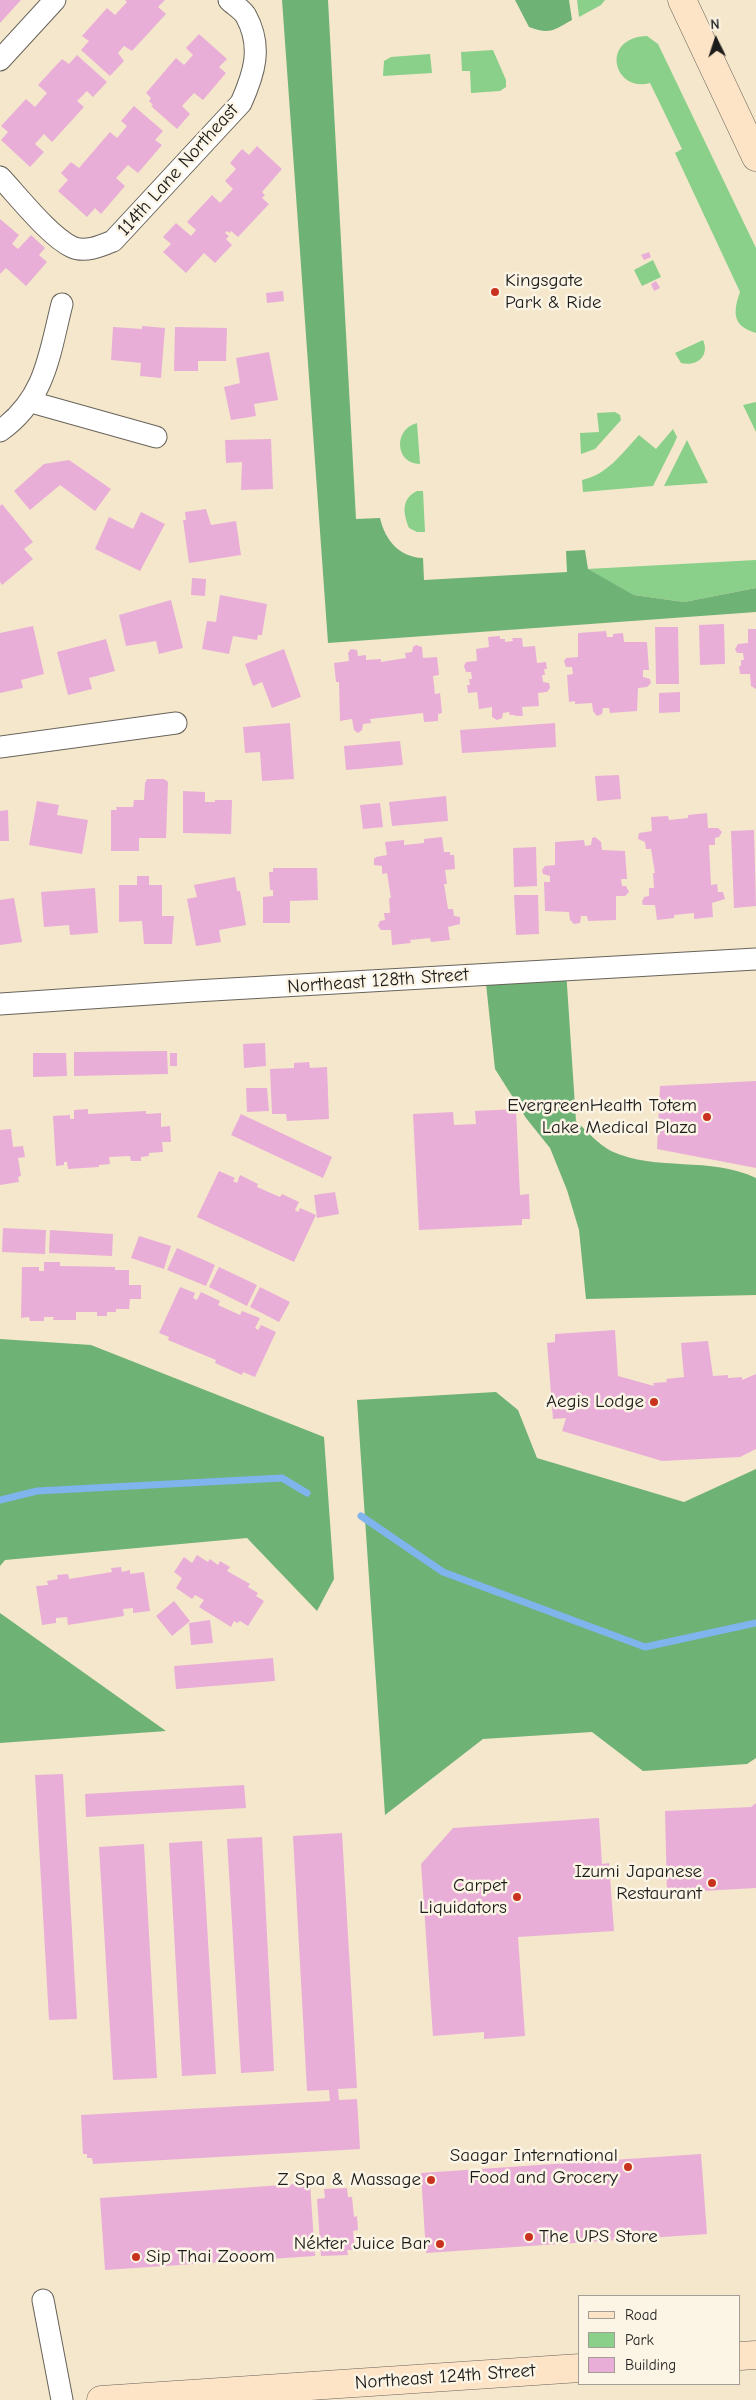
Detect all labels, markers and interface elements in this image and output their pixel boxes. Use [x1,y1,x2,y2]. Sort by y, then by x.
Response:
north arrow [691,15,741,65]
text: N [710,16,720,33]
street label: 114th Lane Northeast [113,99,243,241]
place label: Kingsgate Park & Ride [505,270,602,314]
marker: Kingsgate Park & Ride [489,286,501,298]
street label: Northeast 128th Street [287,963,469,999]
place label: EvergreenHealth Totem Lake Medical Plaza [507,1095,697,1139]
marker: EvergreenHealth Totem Lake Medical Plaza [701,1111,713,1123]
place label: Aegis Lodge [546,1391,644,1413]
marker: Aegis Lodge [648,1396,660,1408]
place label: Izumi Japanese Restaurant [574,1861,702,1905]
place label: Carpet Liquidators [419,1875,507,1919]
marker: Izumi Japanese Restaurant [706,1877,718,1889]
marker: Carpet Liquidators [511,1891,523,1903]
place label: Saagar International Food and Grocery [450,2145,618,2189]
marker: Saagar International Food and Grocery [622,2161,634,2173]
place label: Z Spa & Massage [277,2169,421,2191]
marker: Z Spa & Massage [425,2174,437,2186]
place label: The UPS Store [539,2226,658,2248]
marker: The UPS Store [523,2231,535,2243]
place label: Nékter Juice Bar [294,2233,430,2255]
marker: Nékter Juice Bar [434,2238,446,2250]
place label: Sip Thai Zooom [146,2246,275,2268]
marker: Sip Thai Zooom [130,2251,142,2263]
legend [578,2295,741,2385]
text: Road [625,2306,657,2324]
text: Park [625,2331,654,2349]
text: Building [625,2356,676,2374]
street label: Northeast 124th Street [354,2359,536,2395]

